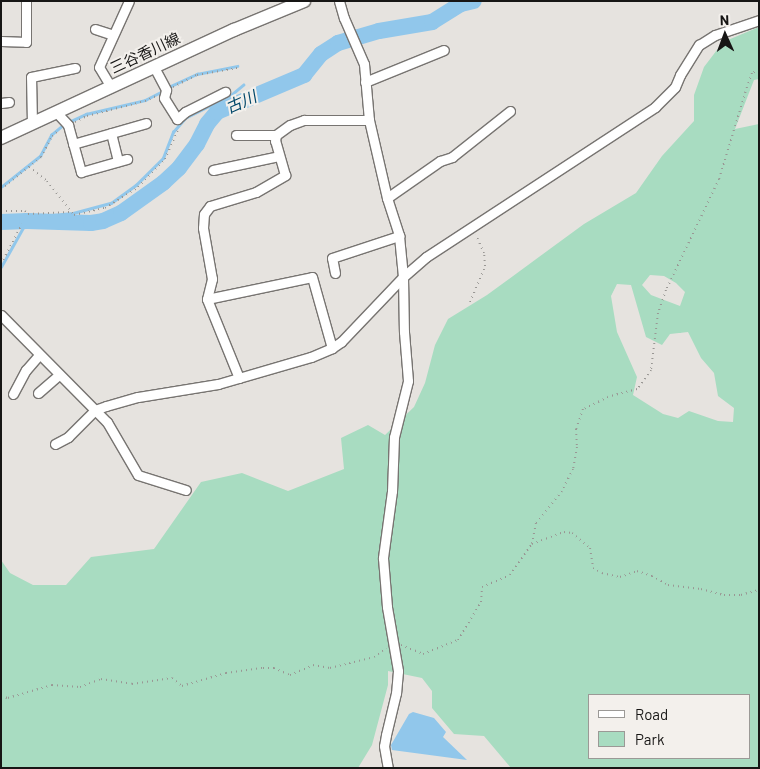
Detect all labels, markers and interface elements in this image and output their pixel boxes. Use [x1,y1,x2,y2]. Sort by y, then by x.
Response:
north arrow [700,10,750,60]
text: N [720,11,729,28]
street label: 三谷香川線 [107,29,183,77]
water label: 古川 [222,87,260,117]
legend [588,694,750,759]
text: Road [635,705,668,723]
text: Park [635,730,664,748]

